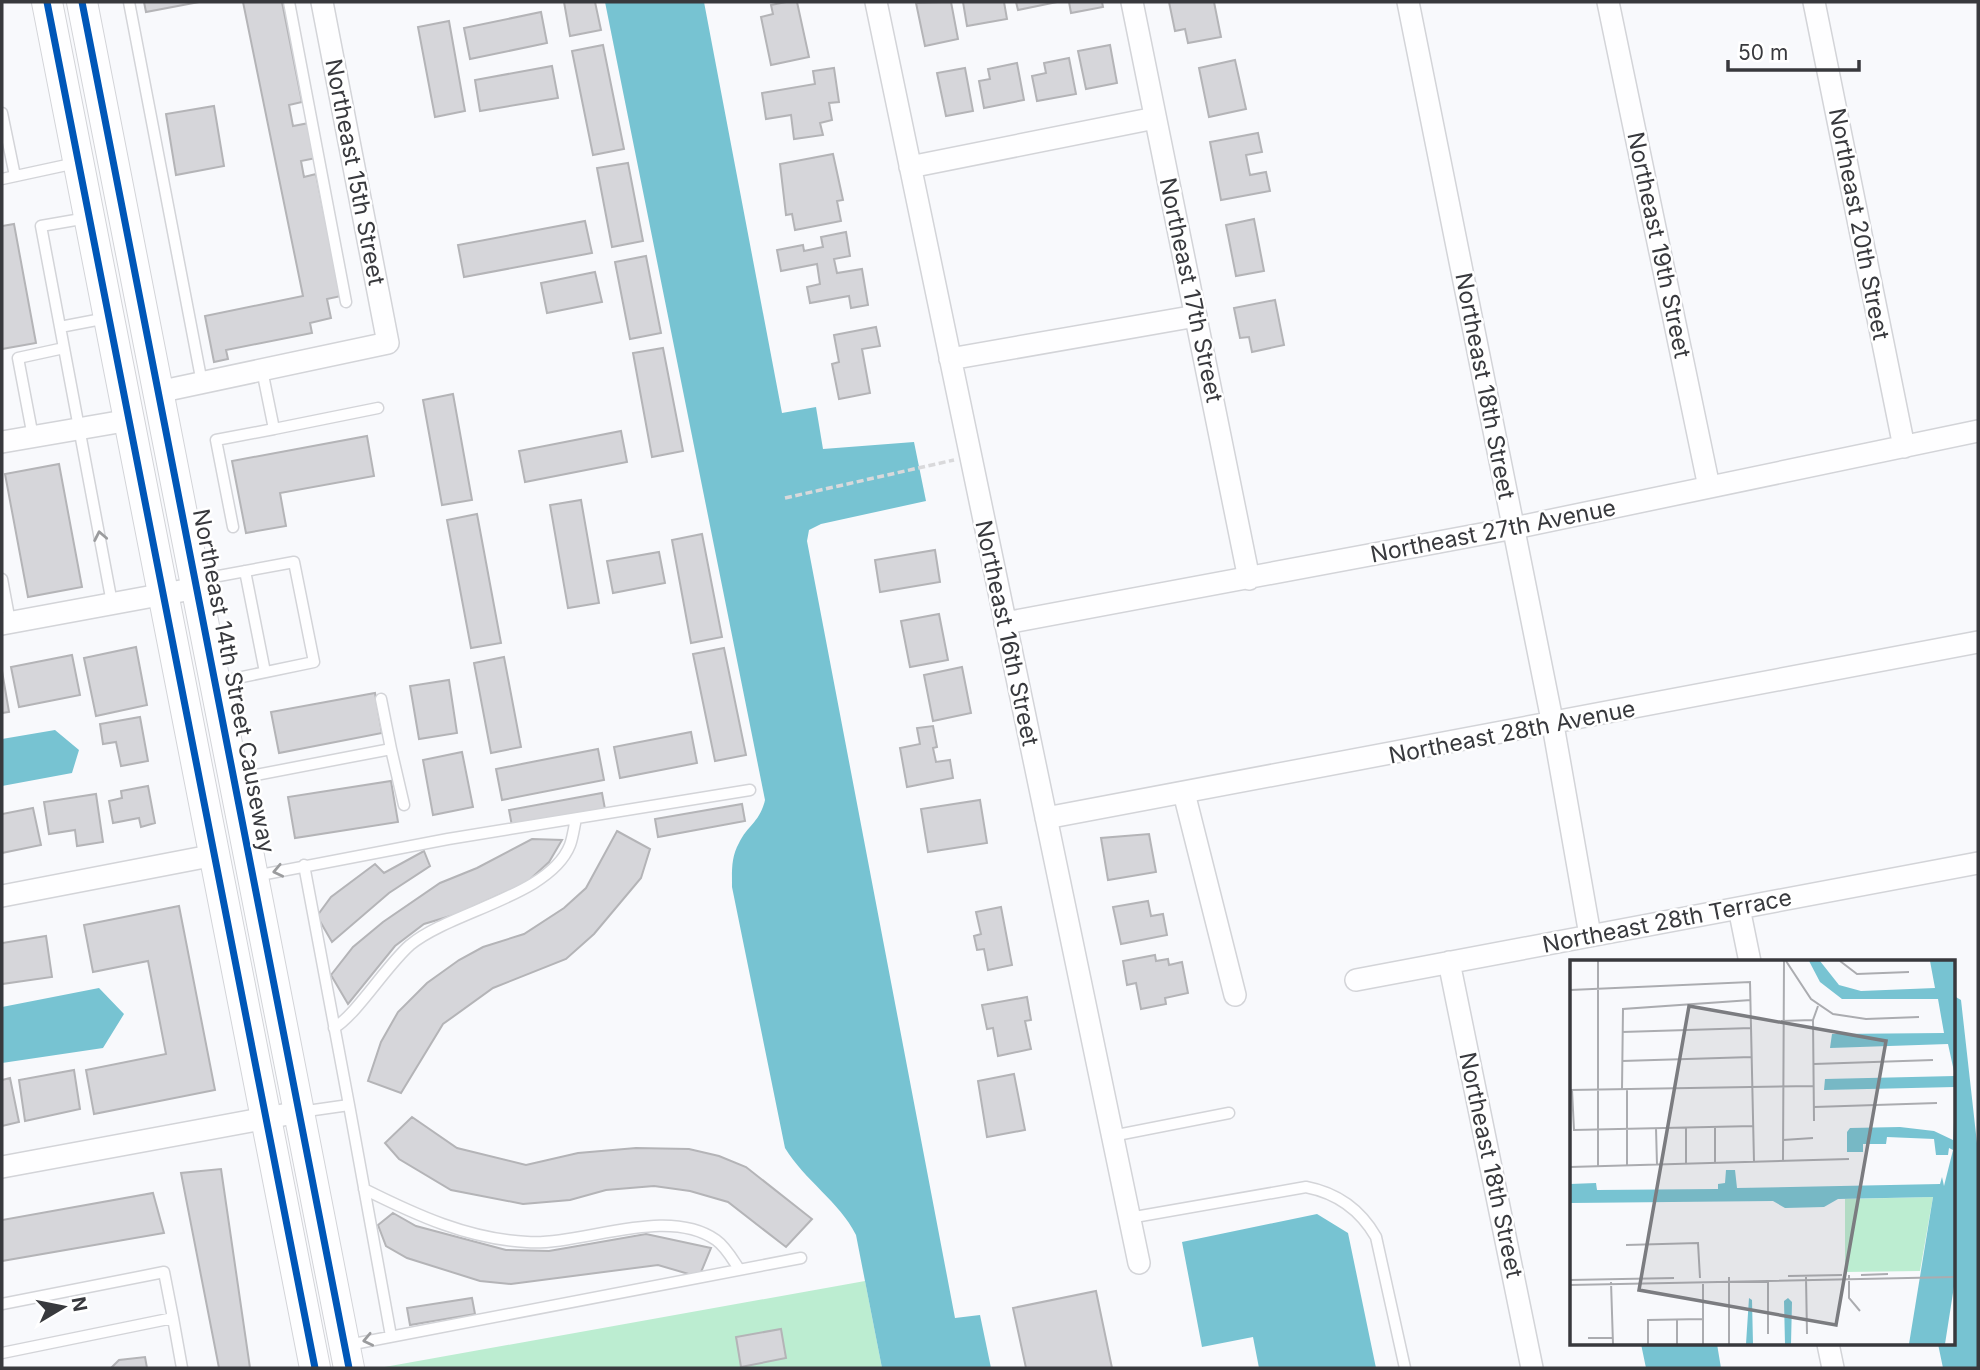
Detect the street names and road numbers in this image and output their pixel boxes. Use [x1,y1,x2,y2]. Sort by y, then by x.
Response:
street label: Northeast 15th Street [319,57,391,288]
street label: Northeast 20th Street [1823,106,1895,343]
street label: Northeast 19th Street [1621,129,1697,361]
street label: Northeast 17th Street [1154,175,1229,405]
street label: Northeast 18th Street [1449,270,1521,502]
street label: Northeast 27th Avenue [1368,493,1618,569]
street label: Northeast 14th Street Causeway [187,507,281,855]
street label: Northeast 16th Street [969,518,1045,749]
street label: Northeast 28th Avenue [1386,694,1638,770]
street label: Northeast 28th Terrace [1540,883,1794,959]
street label: Northeast 18th Street [1453,1050,1529,1281]

